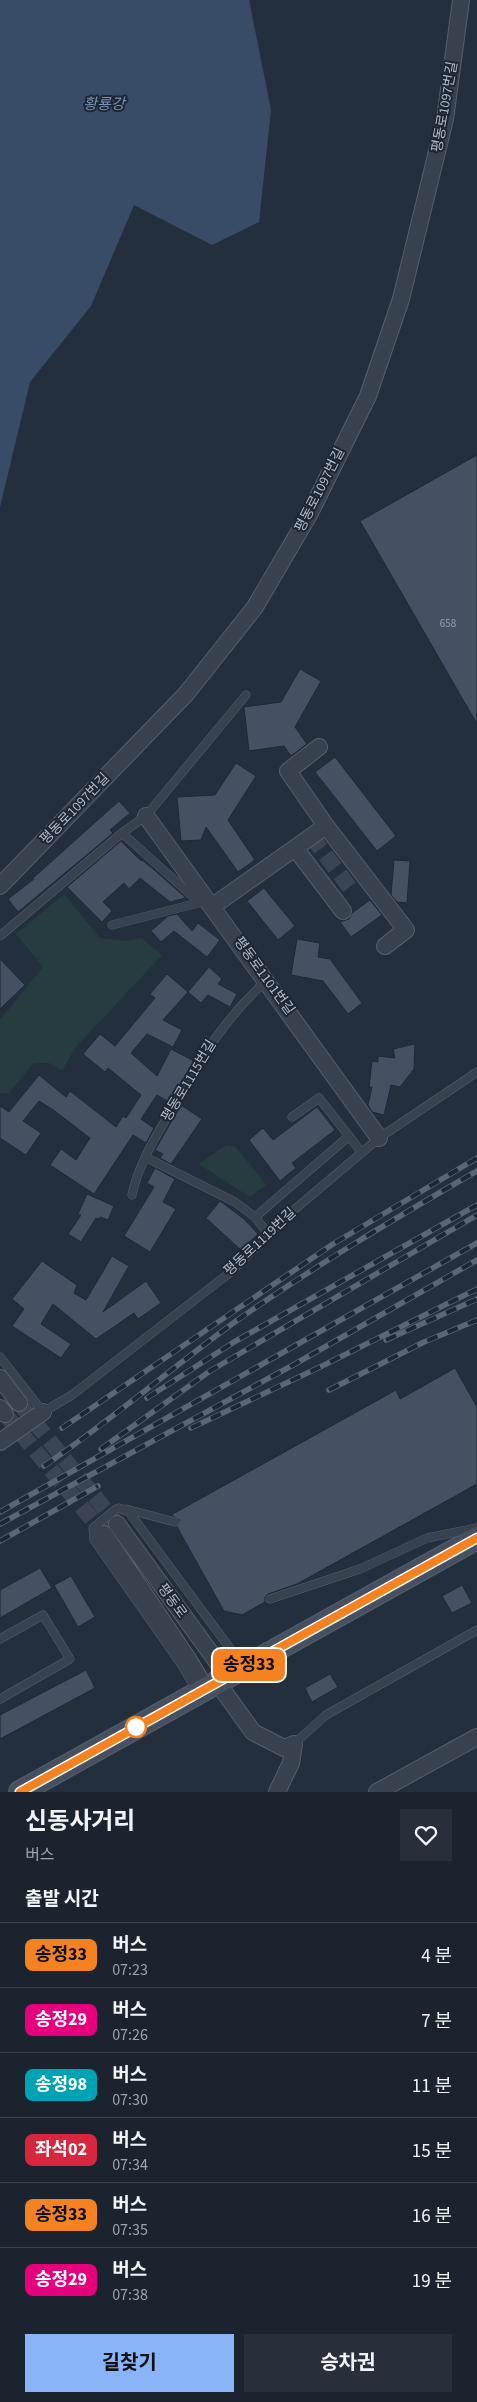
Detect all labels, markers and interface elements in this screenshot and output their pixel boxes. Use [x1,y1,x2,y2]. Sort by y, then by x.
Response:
street label: 평동로1097번길 [427,60,463,154]
water label: 황룡강 [83,94,127,115]
street label: 평동로1097번길 [290,444,350,536]
house number: 658 [440,616,457,631]
street label: 평동로1097번길 [36,769,114,849]
street label: 평동로1101번길 [229,933,299,1019]
street label: 평동로1115번길 [157,1036,221,1126]
street label: 평동로1119번길 [219,1203,301,1281]
street label: 평동로 [153,1579,192,1623]
line badge: 송정33 [214,1649,284,1681]
text: 송정33 [223,1652,275,1677]
unlabelled marker [125,1716,147,1738]
text: 신동사거리 [25,1804,135,1839]
button: heart [400,1809,452,1861]
text: 버스 [25,1844,54,1866]
text: 출발 시간 [25,1886,99,1913]
text: 버스 [112,1932,147,1959]
text: 송정33 [35,1942,87,1967]
text: 4 분 [421,1943,452,1970]
text: 07:23 [112,1959,148,1981]
text: 버스 [112,1997,147,2024]
text: 송정29 [35,2007,87,2032]
text: 7 분 [421,2008,452,2035]
text: 07:26 [112,2024,148,2046]
text: 버스 [112,2062,147,2089]
text: 송정98 [35,2072,87,2097]
text: 11 분 [412,2073,452,2100]
text: 07:30 [112,2089,148,2111]
text: 버스 [112,2127,147,2154]
text: 좌석02 [35,2137,87,2162]
text: 15 분 [412,2138,452,2165]
text: 07:34 [112,2154,148,2176]
text: 버스 [112,2192,147,2219]
text: 송정33 [35,2202,87,2227]
text: 16 분 [412,2203,452,2230]
text: 07:35 [112,2219,148,2241]
text: 버스 [112,2257,147,2284]
text: 송정29 [35,2267,87,2292]
text: 19 분 [412,2268,452,2295]
text: 07:38 [112,2284,148,2306]
button: 길찾기 [25,2334,234,2392]
button: 승차권 [244,2334,452,2392]

